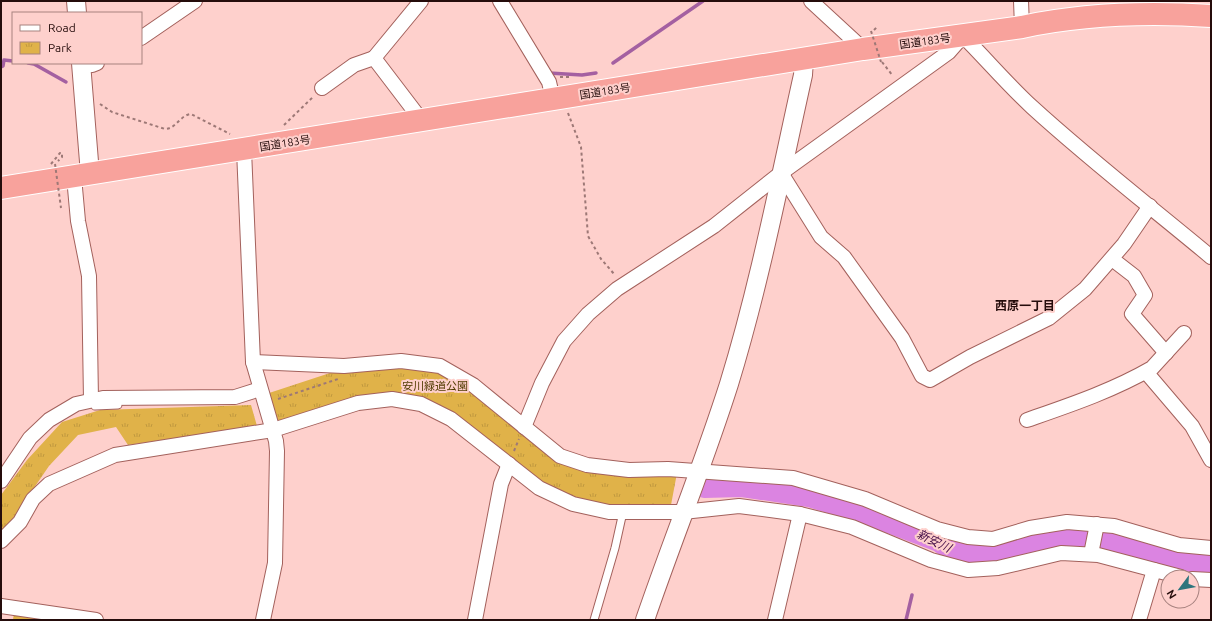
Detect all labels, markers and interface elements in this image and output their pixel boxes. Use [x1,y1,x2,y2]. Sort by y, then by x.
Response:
legend [12,12,142,64]
text: Road [48,21,76,34]
street label: 国道183号 [899,31,951,51]
text: Park [48,41,72,54]
street label: 国道183号 [579,81,631,101]
street label: 国道183号 [259,133,311,153]
district label: 西原一丁目 [995,299,1055,312]
park label: 安川緑道公園 [402,380,468,392]
water label: 新安川 [915,527,955,555]
north arrow [1160,569,1200,609]
text: N [1164,588,1179,601]

